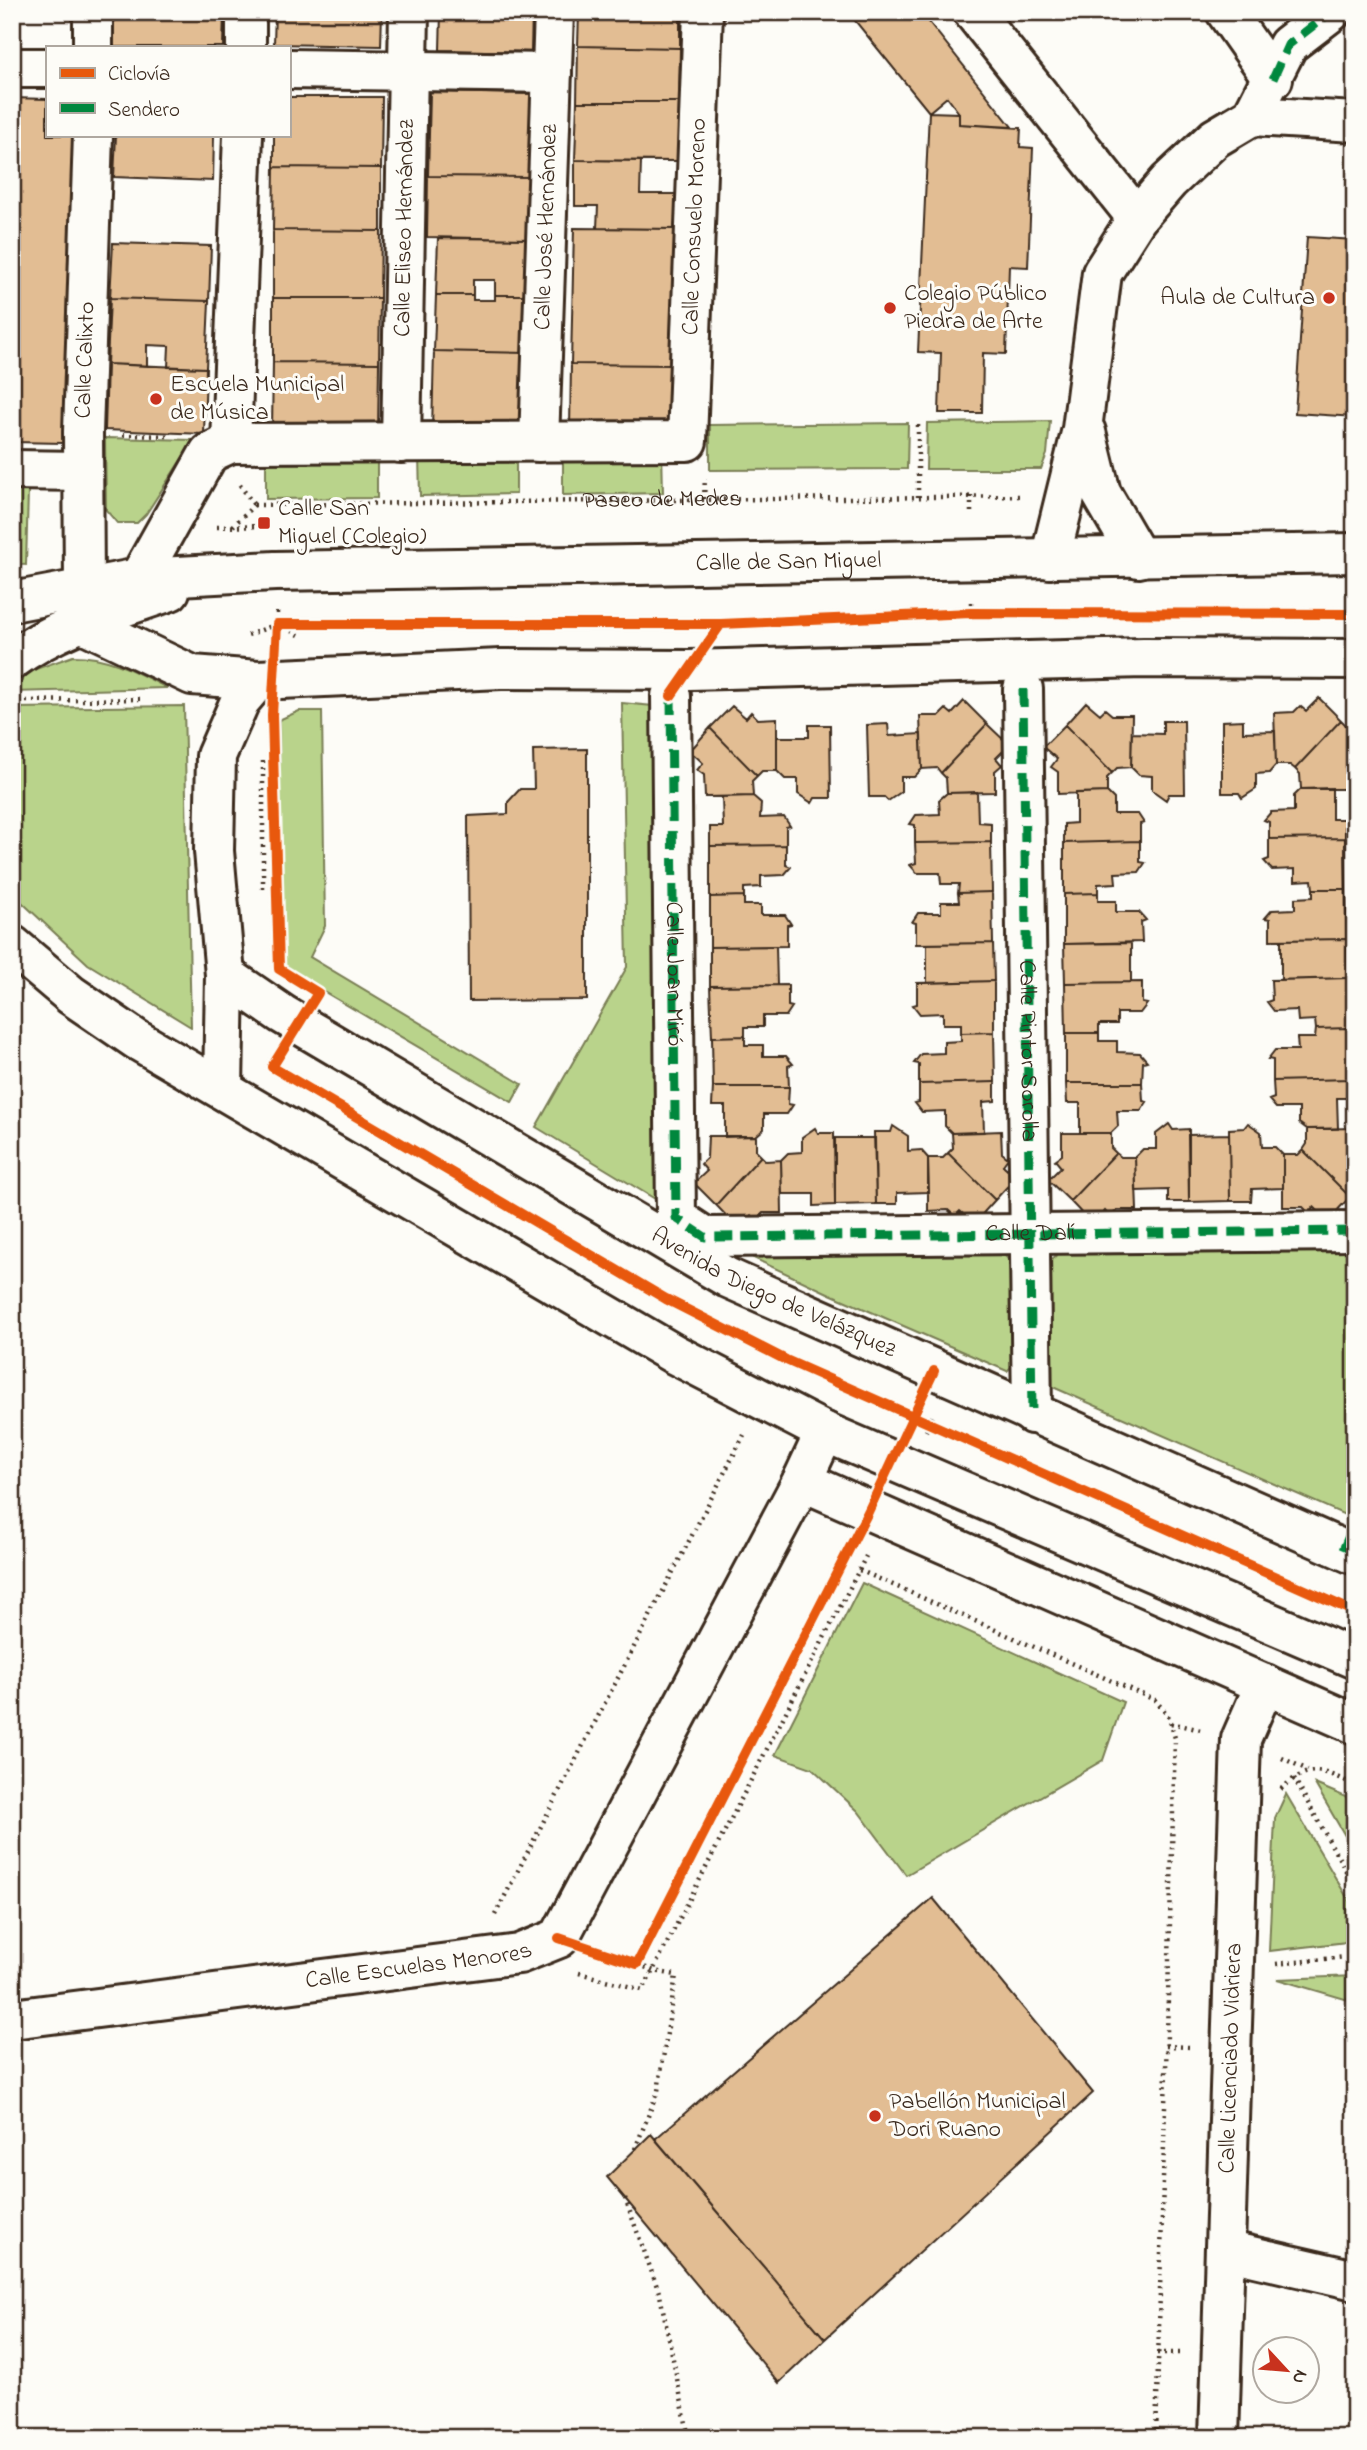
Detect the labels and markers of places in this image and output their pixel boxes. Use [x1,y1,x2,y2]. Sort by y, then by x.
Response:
place label: Colegio Público Piedra de Arte [904,277,1047,340]
place label: Aula de Cultura [1160,281,1315,316]
marker: Aula de Cultura [1321,290,1337,306]
marker: Colegio Público Piedra de Arte [882,300,898,316]
place label: Escuela Municipal de Música [170,368,344,431]
marker: Escuela Municipal de Música [148,391,164,407]
place label: Calle San Miguel (Colegio) [278,492,427,555]
marker: Calle San Miguel (Colegio) [256,515,272,531]
place label: Pabellón Municipal Dori Ruano [888,2085,1066,2148]
marker: Pabellón Municipal Dori Ruano [867,2108,883,2124]

